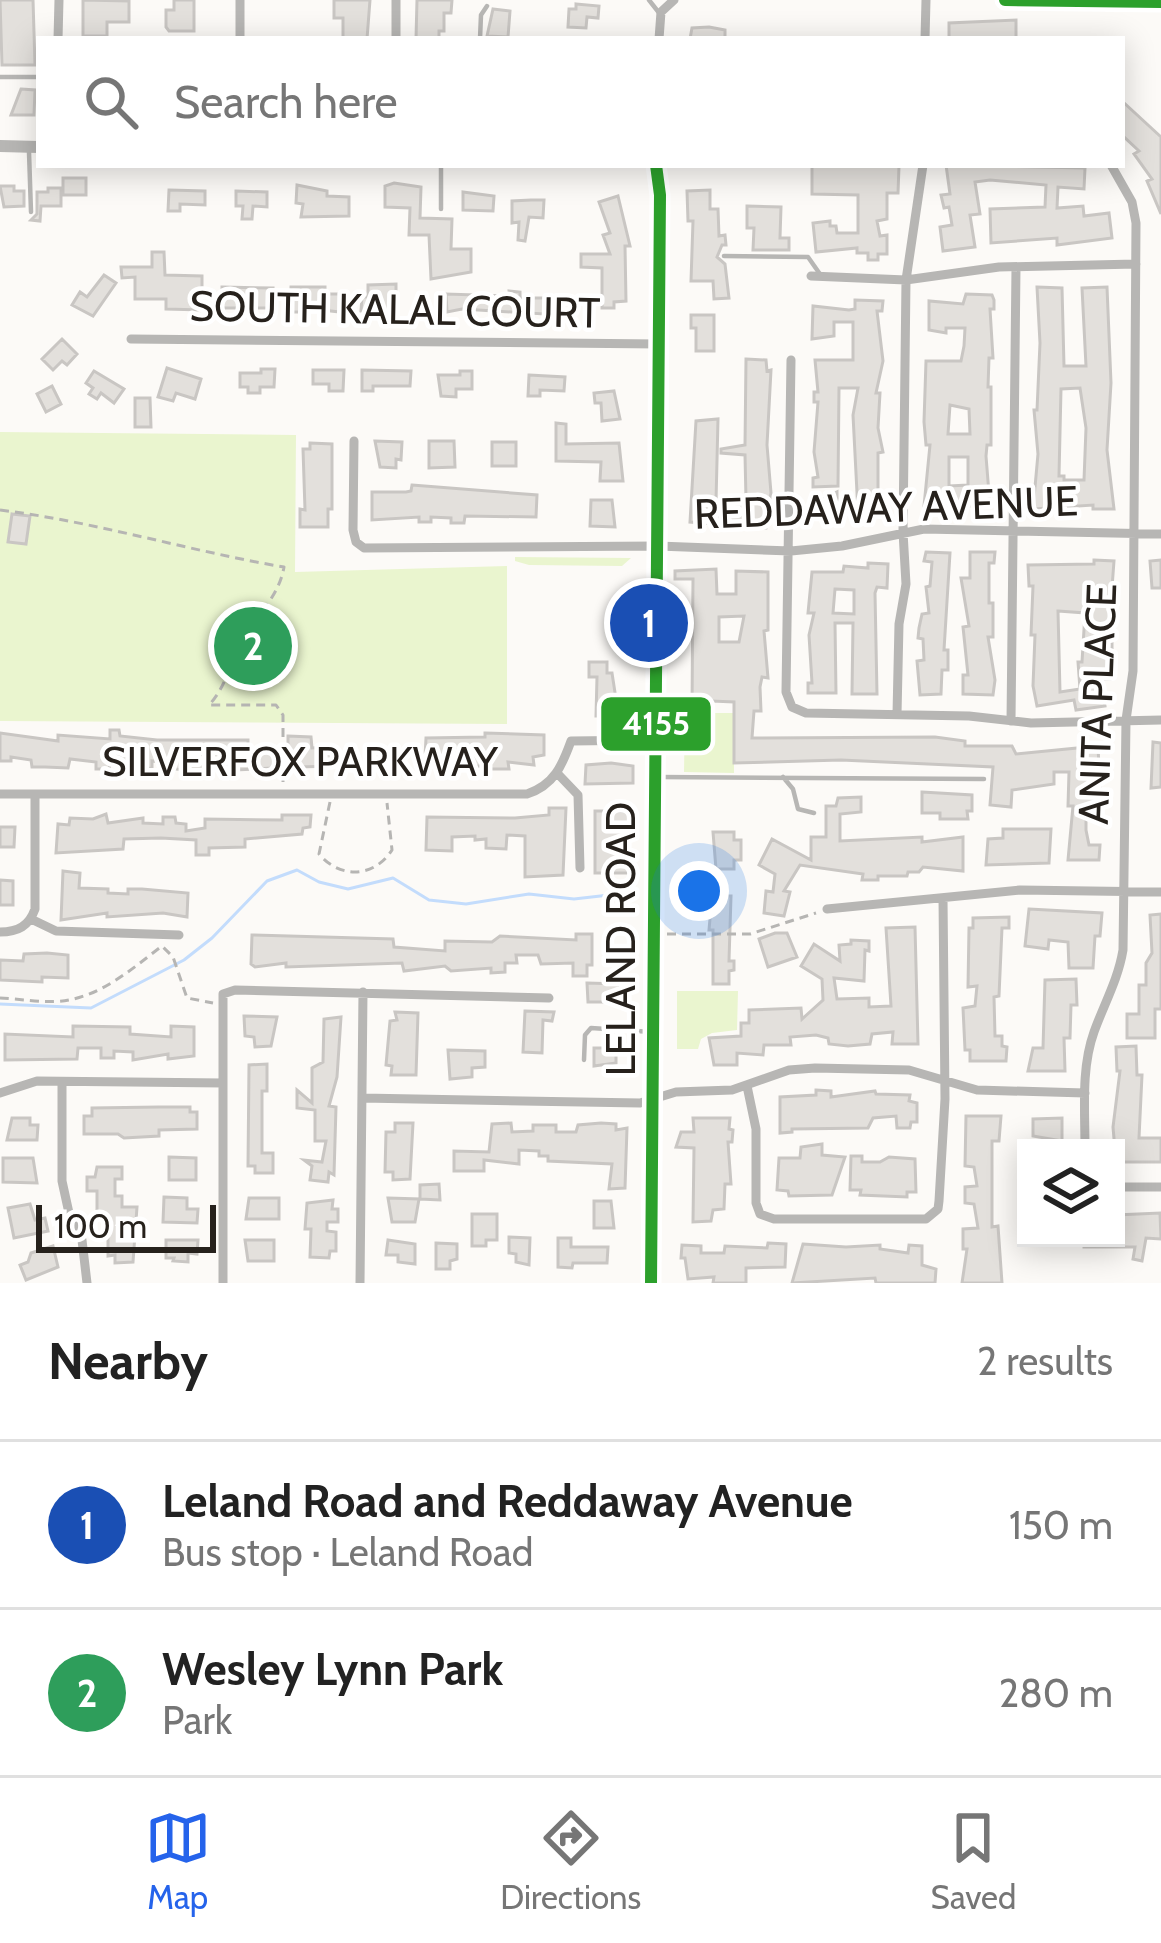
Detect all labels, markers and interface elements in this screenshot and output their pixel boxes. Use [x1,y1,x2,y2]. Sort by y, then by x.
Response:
search box [36,36,1125,168]
icon: search [78,69,144,135]
text: Search here [174,75,398,129]
street label: SOUTH KALAL COURT [189,279,601,339]
street label: REDDAWAY AVENUE [693,474,1079,540]
pin: 1 [610,578,688,668]
street label: ANITA PLACE [1067,583,1127,825]
pin: 2 [214,601,292,691]
line badge: 4155 [599,695,713,753]
text: 4155 [622,703,690,743]
street label: SILVERFOX PARKWAY [102,735,499,787]
street label: LELAND ROAD [594,802,646,1076]
your location [669,861,729,921]
map controls [1017,1139,1125,1247]
button: layers [1017,1139,1125,1247]
scale bar [36,1199,216,1252]
text: 100 m [54,1206,147,1246]
text: Nearby [48,1330,208,1392]
text: 2 results [977,1337,1113,1385]
text: Leland Road and Reddaway Avenue [162,1474,853,1528]
text: 1 [80,1501,94,1549]
text: 150 m [1009,1501,1113,1549]
text: Bus stop · Leland Road [162,1528,533,1576]
text: Wesley Lynn Park [162,1642,503,1696]
text: 2 [77,1669,97,1717]
text: 280 m [999,1669,1113,1717]
text: Park [162,1696,232,1744]
tab: Map [145,1805,211,1917]
tab: Directions [500,1805,641,1917]
tab: Saved [931,1805,1016,1917]

